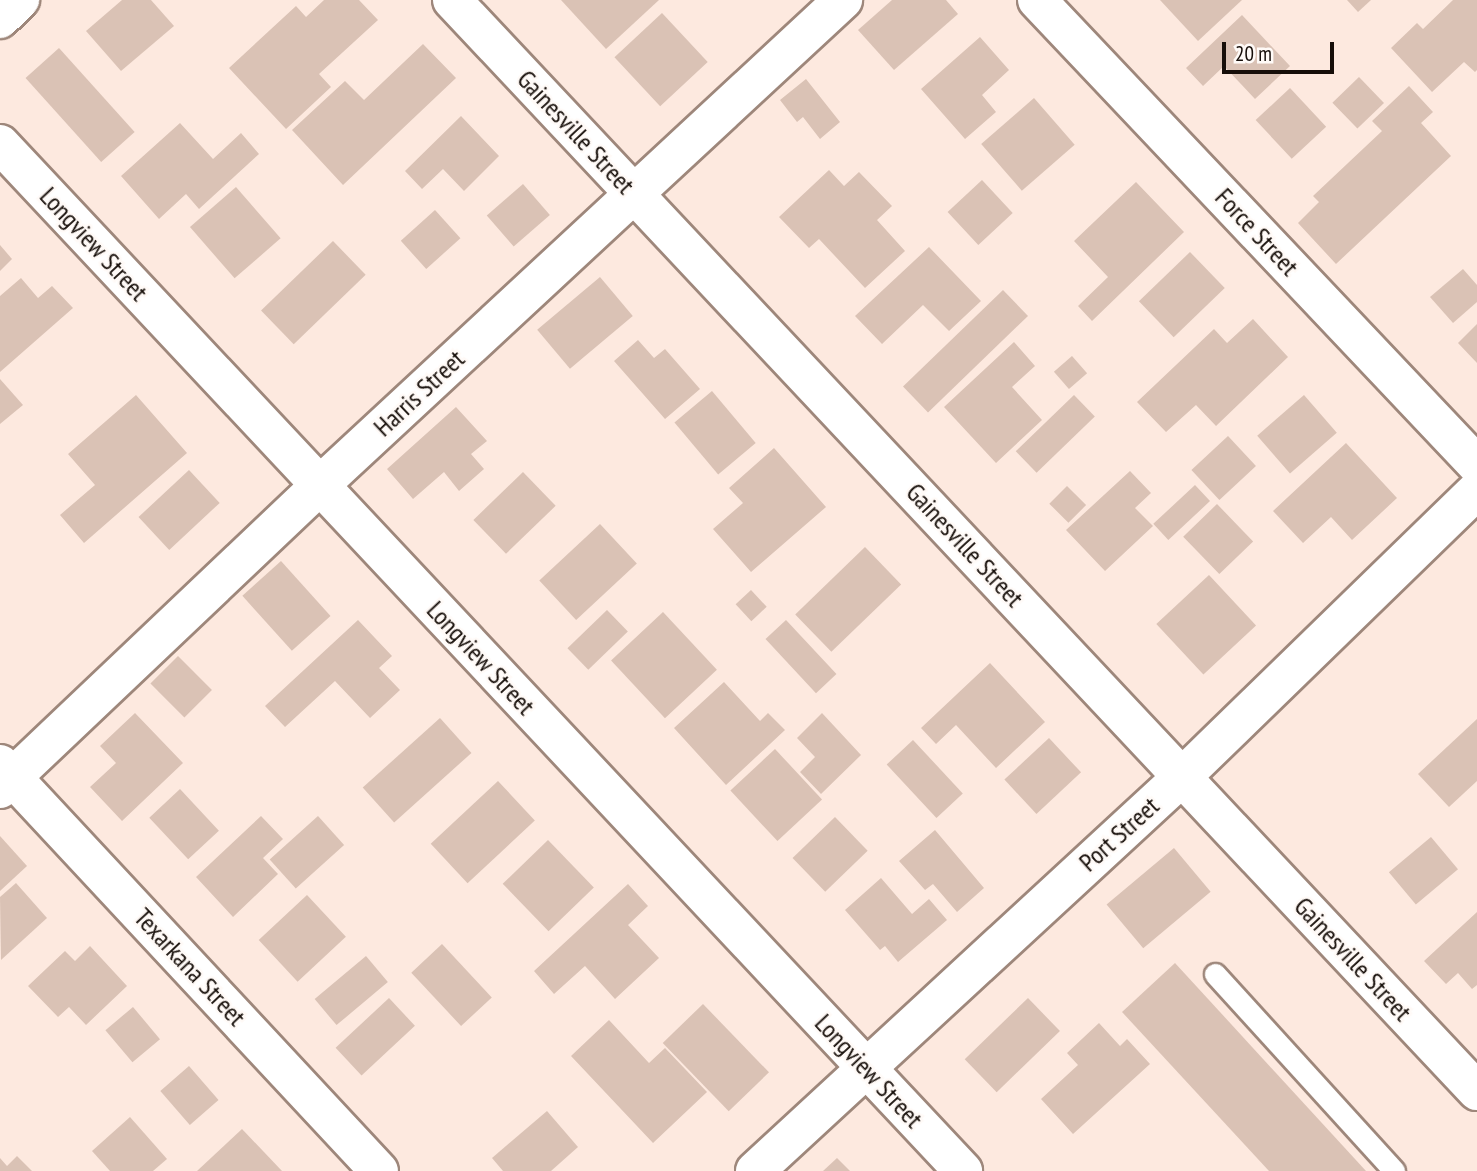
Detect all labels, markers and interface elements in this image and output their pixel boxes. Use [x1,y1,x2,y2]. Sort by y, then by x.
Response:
scale bar [1225,28,1337,72]
text: 20 m [1235,40,1272,67]
street label: Gainesville Street [511,64,641,200]
street label: Longview Street [33,181,155,307]
street label: Force Street [1209,182,1305,282]
street label: Harris Street [367,343,471,443]
street label: Gainesville Street [900,477,1030,613]
street label: Longview Street [420,595,542,721]
street label: Port Street [1073,790,1165,878]
street label: Gainesville Street [1288,891,1418,1027]
street label: Texarkana Street [128,902,252,1032]
street label: Longview Street [808,1008,930,1134]

